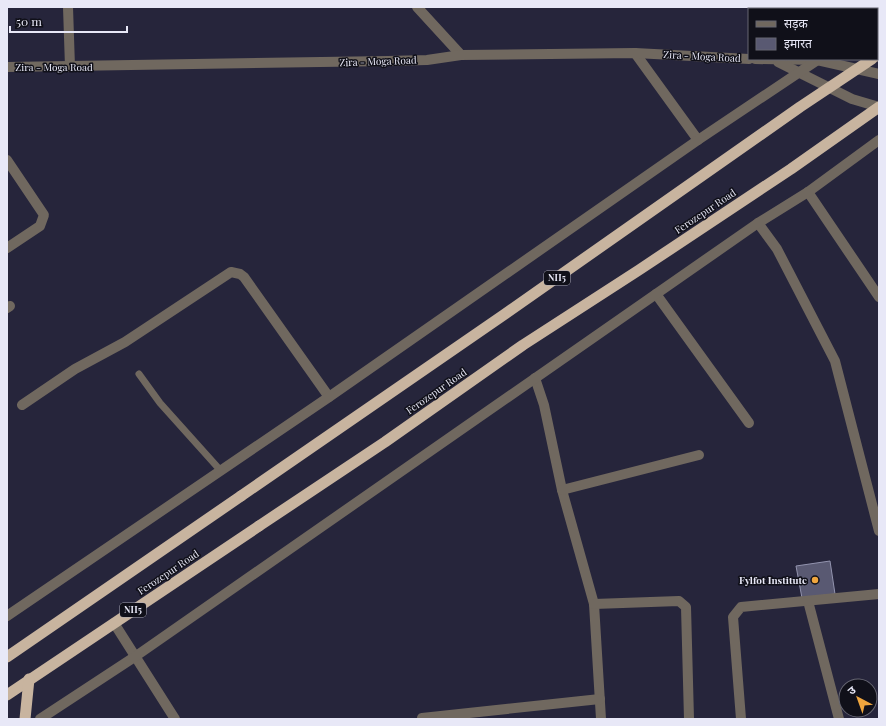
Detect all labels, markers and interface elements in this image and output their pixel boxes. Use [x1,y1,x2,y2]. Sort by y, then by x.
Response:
scale bar [10,8,127,34]
legend [748,8,878,60]
text: 50 m [16,13,42,29]
text: सड़क [784,15,809,31]
text: इमारत [784,35,813,51]
street label: Zira - Moga Road [663,47,741,65]
street label: Zira - Moga Road [339,53,417,69]
street label: Zira - Moga Road [15,60,93,74]
street label: Ferozepur Road [672,185,739,237]
road number: NH5 [544,271,570,285]
street label: Ferozepur Road [403,365,469,417]
street label: Ferozepur Road [135,546,202,598]
place label: Fylfot Institute [739,573,807,587]
marker: Fylfot Institute [810,575,820,585]
road number: NH5 [120,603,146,617]
north arrow [838,678,878,718]
text: उ [844,682,859,698]

